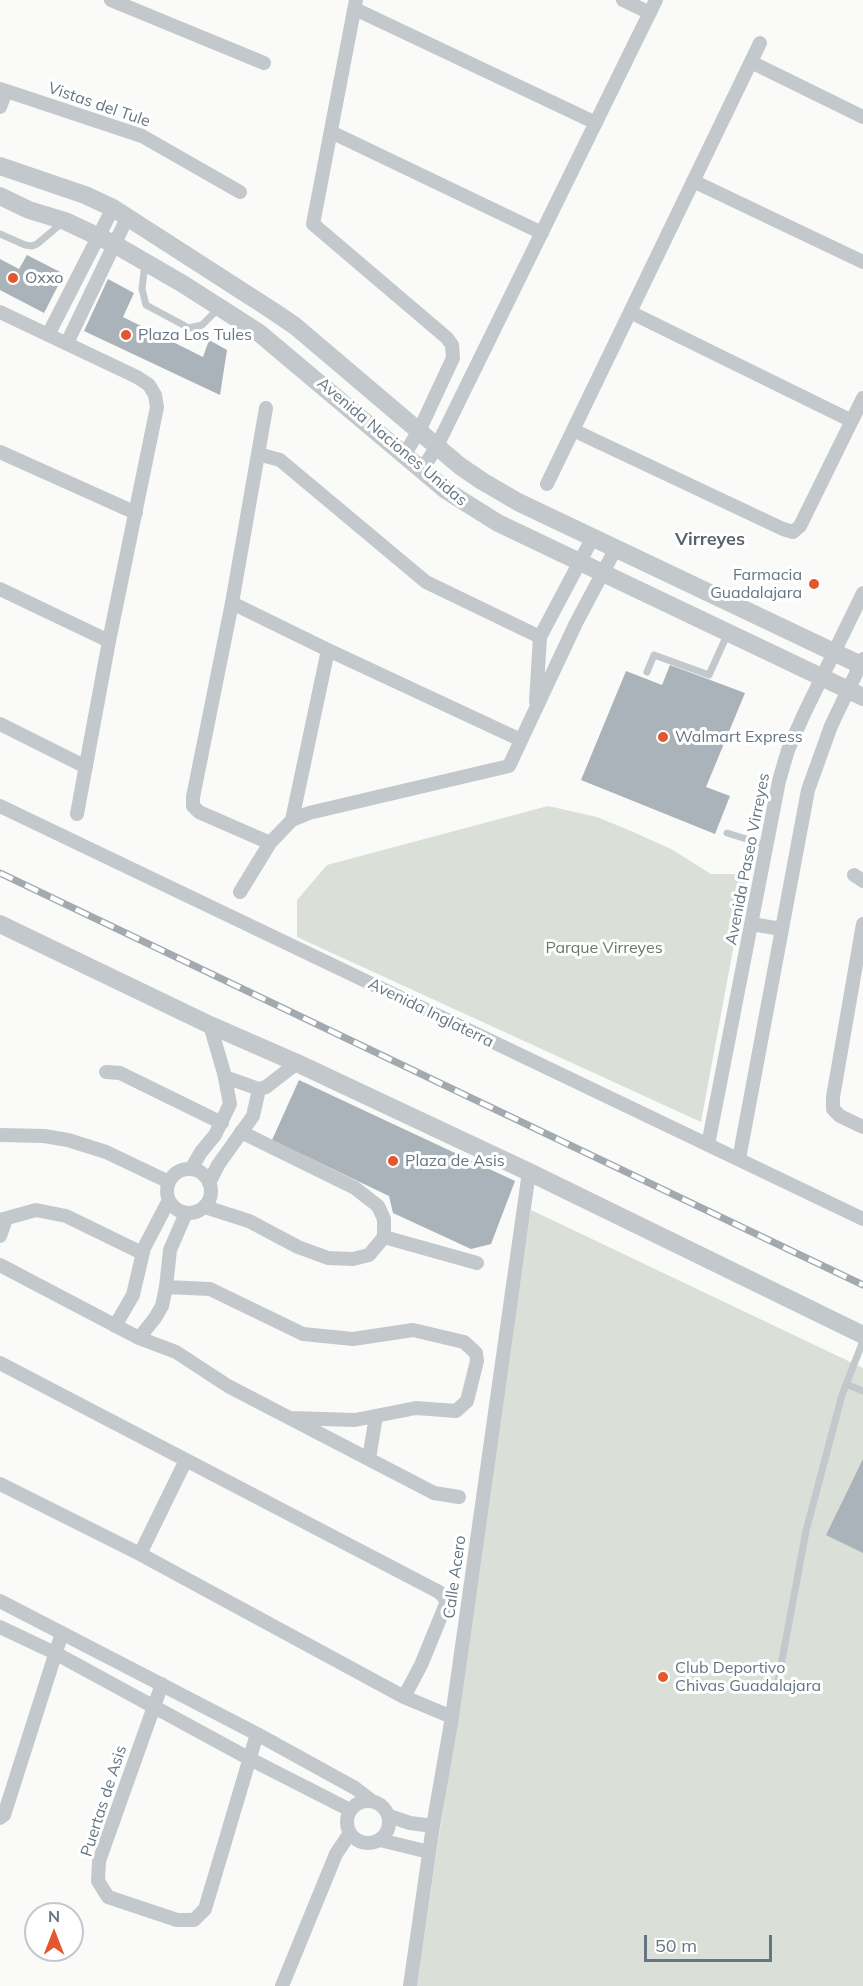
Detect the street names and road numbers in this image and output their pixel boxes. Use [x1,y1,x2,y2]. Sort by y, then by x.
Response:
street label: Vistas del Tule [45,79,153,131]
street label: Avenida Naciones Unidas [313,374,471,510]
street label: Avenida Paseo Virreyes [722,771,774,947]
street label: Avenida Inglaterra [365,974,497,1052]
street label: Calle Acero [440,1534,470,1620]
street label: Puertas de Asis [77,1743,131,1859]

